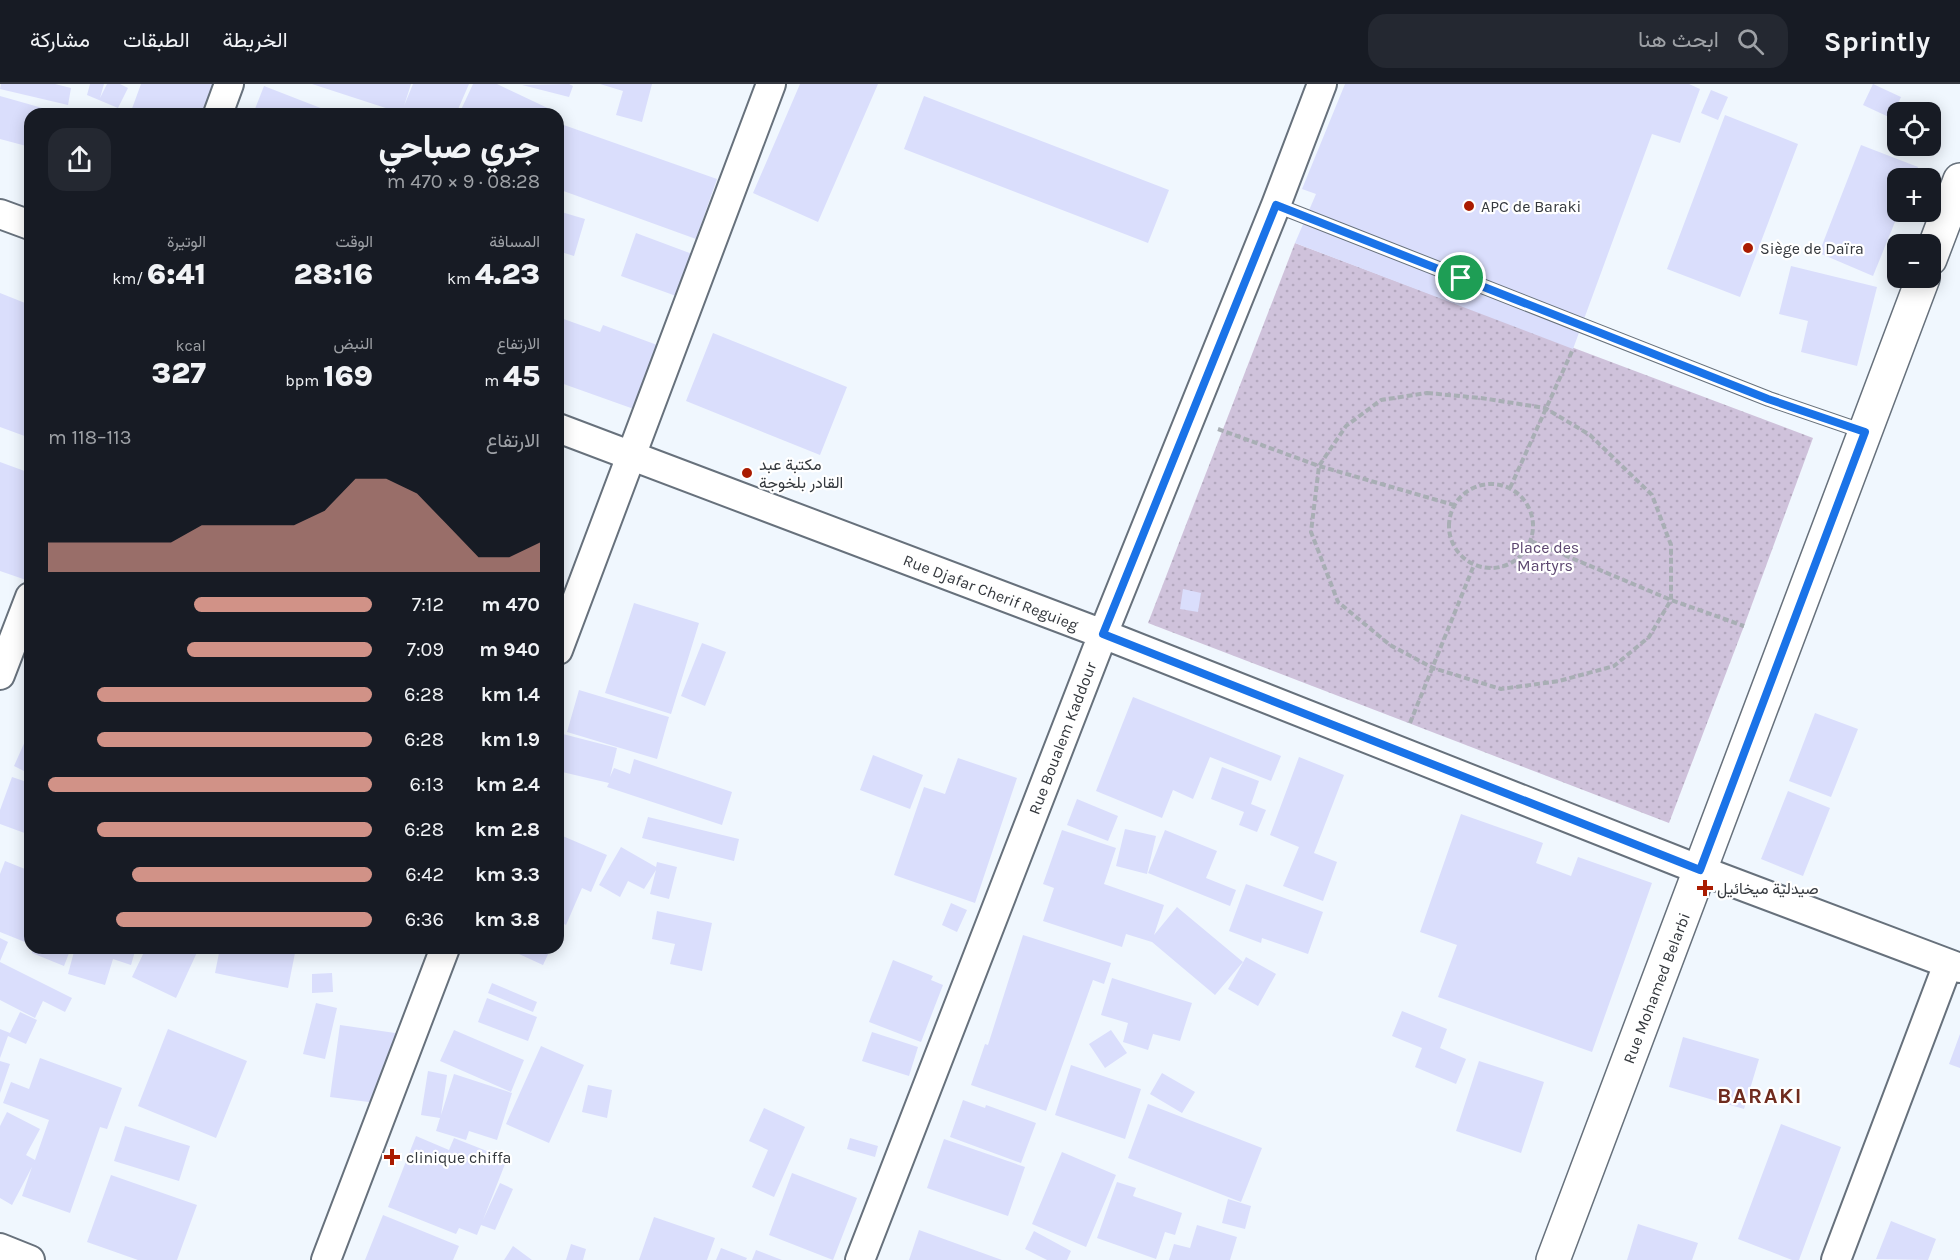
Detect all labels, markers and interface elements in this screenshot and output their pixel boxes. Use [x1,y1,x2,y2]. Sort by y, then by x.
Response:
search box [1368,14,1788,68]
icon: search [1734,25,1767,58]
text: Sprintly [1824,25,1930,58]
text: ابحث هنا [1638,27,1719,53]
text: مشاركة [30,28,90,52]
text: الطبقات [123,28,190,52]
text: الخريطة [223,28,288,52]
map controls [1887,102,1941,288]
button: locate [1887,102,1941,156]
button: share [48,128,111,191]
text: جري صباحي [378,128,540,166]
button: + [1887,168,1941,222]
text: 08:28 · 9 × 470 m [387,170,540,193]
place label: APC de Baraki [1481,197,1581,216]
marker: APC de Baraki [1462,199,1476,213]
text: الوتيرة [167,232,206,251]
text: الوقت [335,232,373,251]
text: المسافة [489,232,540,251]
button: − [1887,234,1941,288]
place label: Siège de Daïra [1760,239,1864,258]
marker: Siège de Daïra [1741,241,1755,255]
pin [1435,252,1486,303]
text: 6:41 [147,256,206,292]
text: 28:16 [294,256,373,292]
text: 4.23 [475,256,540,292]
icon: arrive [1444,261,1477,294]
text: /km [112,269,147,288]
text: km [447,269,475,288]
text: النبض [333,334,373,353]
text: الارتفاع [497,334,540,353]
text: kcal [175,336,206,355]
text: 327 [152,355,206,391]
text: 169 [323,358,373,394]
text: 45 [503,358,540,394]
text: bpm [285,371,323,390]
text: m [484,371,503,390]
text: 113–118 m [48,426,131,449]
text: الارتفاع [486,429,540,452]
place label: مكتبة عبد القادر بلخوجة [759,455,843,493]
marker: مكتبة عبد القادر بلخوجة [740,466,754,480]
park label: Place des Martyrs [1511,538,1579,575]
street label: Rue Djafar Cherif Reguieg [901,550,1081,635]
text: 7:12 [412,593,444,616]
text: 470 m [481,593,540,616]
text: 7:09 [407,638,444,661]
text: 940 m [479,638,540,661]
street label: Rue Boualem Kaddour [1025,659,1100,817]
text: 6:28 [404,683,444,706]
text: 1.4 km [481,683,540,706]
text: 6:28 [404,728,444,751]
text: 1.9 km [480,728,540,751]
text: 6:13 [410,773,444,796]
text: 2.4 km [476,773,540,796]
text: 6:28 [404,818,444,841]
text: 2.8 km [475,818,540,841]
text: 6:42 [405,863,444,886]
text: 3.3 km [475,863,540,886]
place label: صيدلية ميخائيل [1717,879,1819,899]
marker: صيدلية ميخائيل [1698,881,1712,895]
text: 6:36 [405,908,444,931]
text: 3.8 km [474,908,540,931]
street label: Rue Mohamed Belarbi [1619,910,1694,1066]
district label: BARAKI [1717,1083,1803,1109]
marker: clinique chiffa [383,1148,401,1166]
place label: clinique chiffa [406,1148,511,1167]

